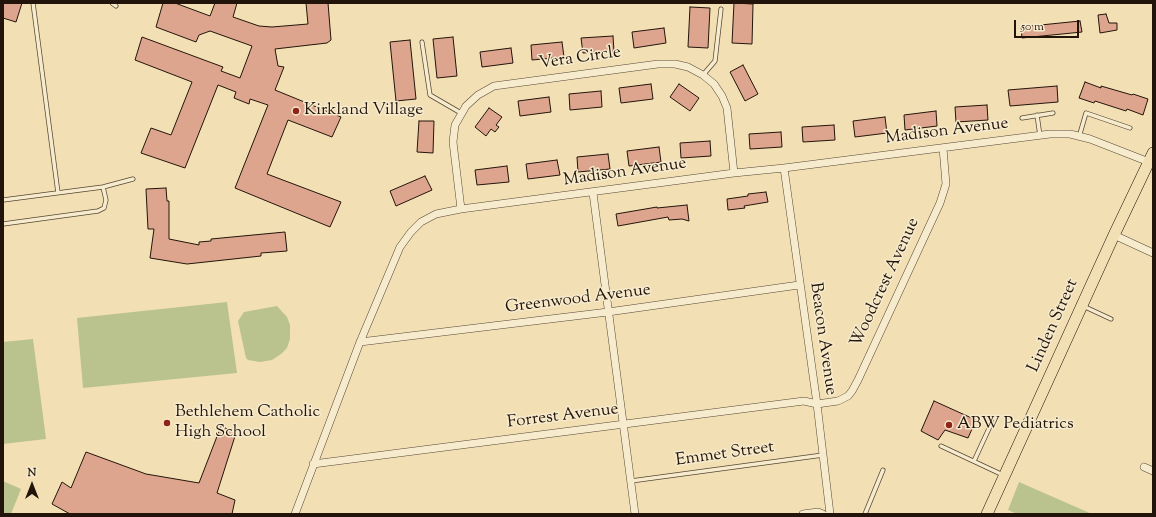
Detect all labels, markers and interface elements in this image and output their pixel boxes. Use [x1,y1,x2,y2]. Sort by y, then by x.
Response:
scale bar [1016,12,1081,38]
text: 50 m [1021,18,1044,36]
street label: Vera Circle [538,43,622,75]
place label: Kirkland Village [304,101,423,121]
marker: Kirkland Village [291,106,301,116]
street label: Madison Avenue [884,114,1010,150]
street label: Madison Avenue [562,154,688,192]
street label: Woodcrest Avenue [847,215,925,351]
street label: Linden Street [1024,276,1084,376]
street label: Greenwood Avenue [504,281,652,319]
street label: Beacon Avenue [804,281,840,397]
street label: Forrest Avenue [506,400,620,434]
place label: Bethlehem Catholic High School [175,403,320,443]
place label: ABW Pediatrics [957,415,1074,435]
marker: Bethlehem Catholic High School [162,418,172,428]
marker: ABW Pediatrics [944,420,954,430]
street label: Emmet Street [674,438,776,472]
north arrow [12,465,52,505]
text: N [28,465,36,481]

